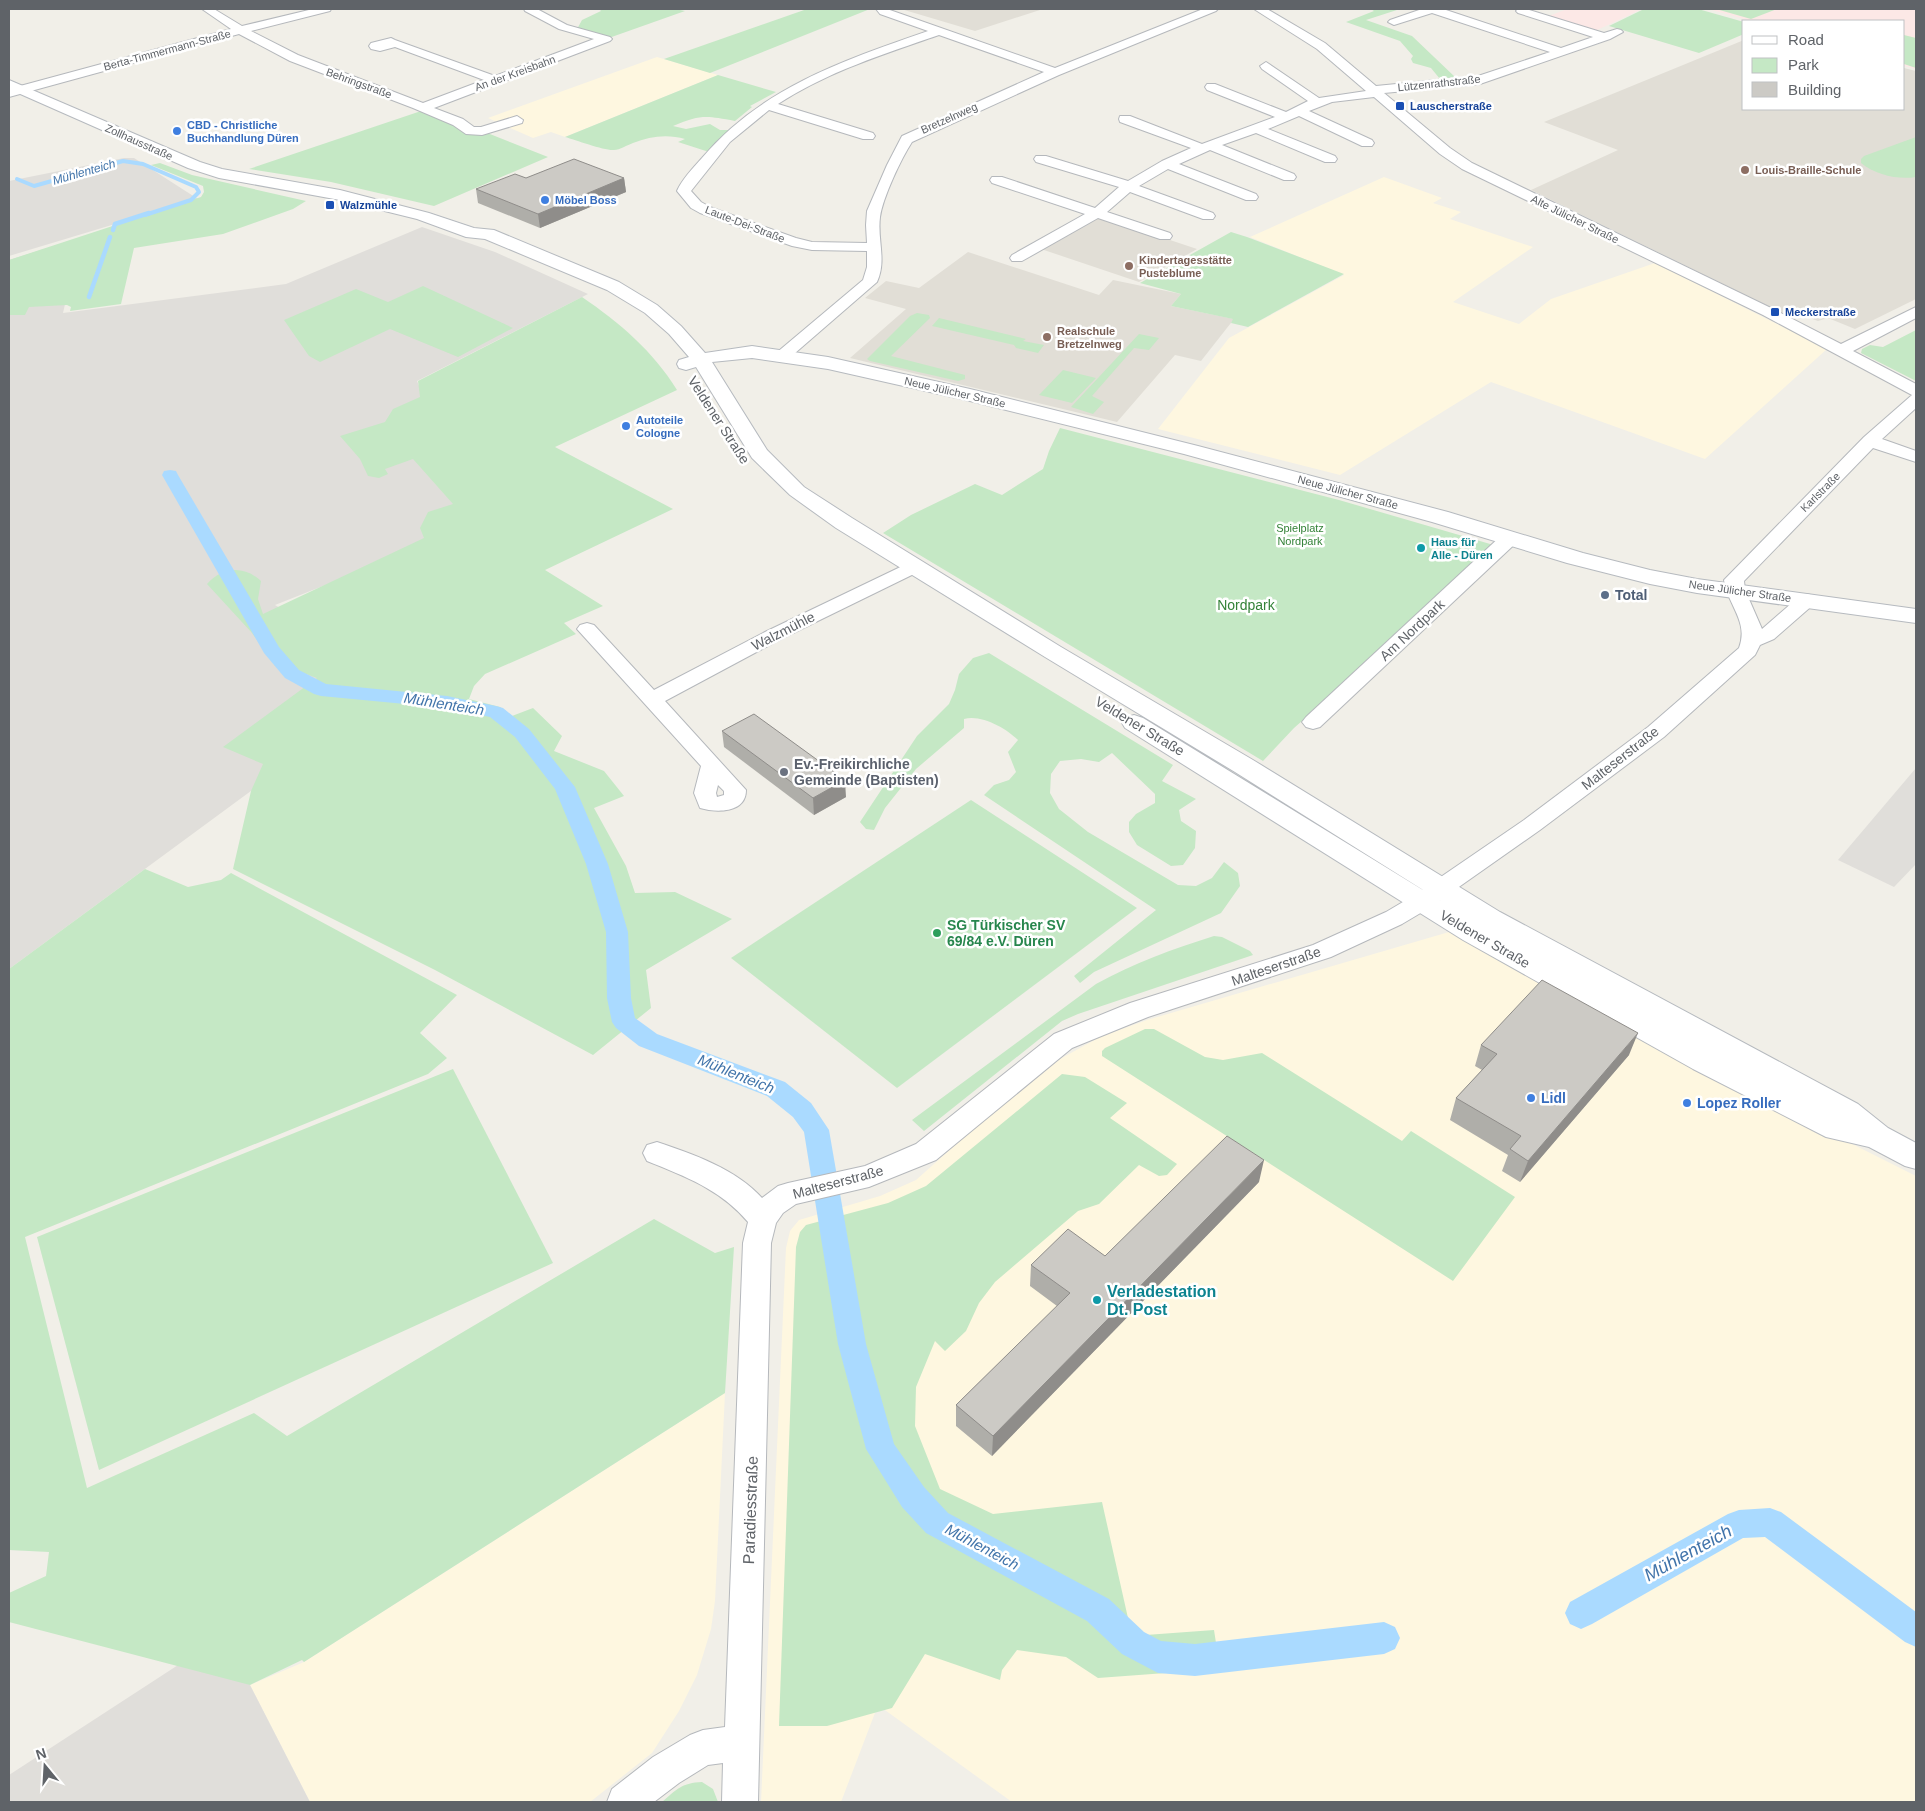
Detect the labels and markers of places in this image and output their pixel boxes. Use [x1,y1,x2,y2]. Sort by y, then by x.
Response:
marker: Lauscherstraße [1394,100,1406,112]
place label: Lauscherstraße [1410,100,1492,112]
place label: CBD - Christliche Buchhandlung Düren [187,119,299,144]
marker: CBD - Christliche Buchhandlung Düren [171,125,183,137]
marker: Louis-Braille-Schule [1739,164,1751,176]
place label: Louis-Braille-Schule [1755,164,1861,176]
marker: Möbel Boss [539,194,551,206]
place label: Möbel Boss [555,194,617,206]
marker: Walzmühle [324,199,336,211]
place label: Walzmühle [340,199,397,211]
place label: Kindertagesstätte Pusteblume [1139,254,1232,279]
marker: Kindertagesstätte Pusteblume [1123,260,1135,272]
marker: Meckerstraße [1769,306,1781,318]
place label: Meckerstraße [1785,306,1856,318]
place label: Realschule Bretzelnweg [1057,325,1122,350]
marker: Realschule Bretzelnweg [1041,331,1053,343]
place label: Autoteile Cologne [636,414,683,439]
marker: Autoteile Cologne [620,420,632,432]
place label: Haus für Alle - Düren [1431,536,1493,561]
marker: Haus für Alle - Düren [1415,542,1427,554]
place label: Total [1615,587,1647,603]
marker: Total [1599,589,1611,601]
place label: Ev.-Freikirchliche Gemeinde (Baptisten) [794,756,939,788]
marker: Ev.-Freikirchliche Gemeinde (Baptisten) [778,766,790,778]
place label: SG Türkischer SV 69/84 e.V. Düren [947,917,1066,949]
marker: SG Türkischer SV 69/84 e.V. Düren [931,927,943,939]
place label: Lidl [1541,1090,1566,1106]
marker: Lidl [1525,1092,1537,1104]
place label: Lopez Roller [1697,1095,1782,1111]
marker: Lopez Roller [1681,1097,1693,1109]
place label: Verladestation Dt. Post [1107,1283,1216,1318]
marker: Verladestation Dt. Post [1091,1294,1103,1306]

